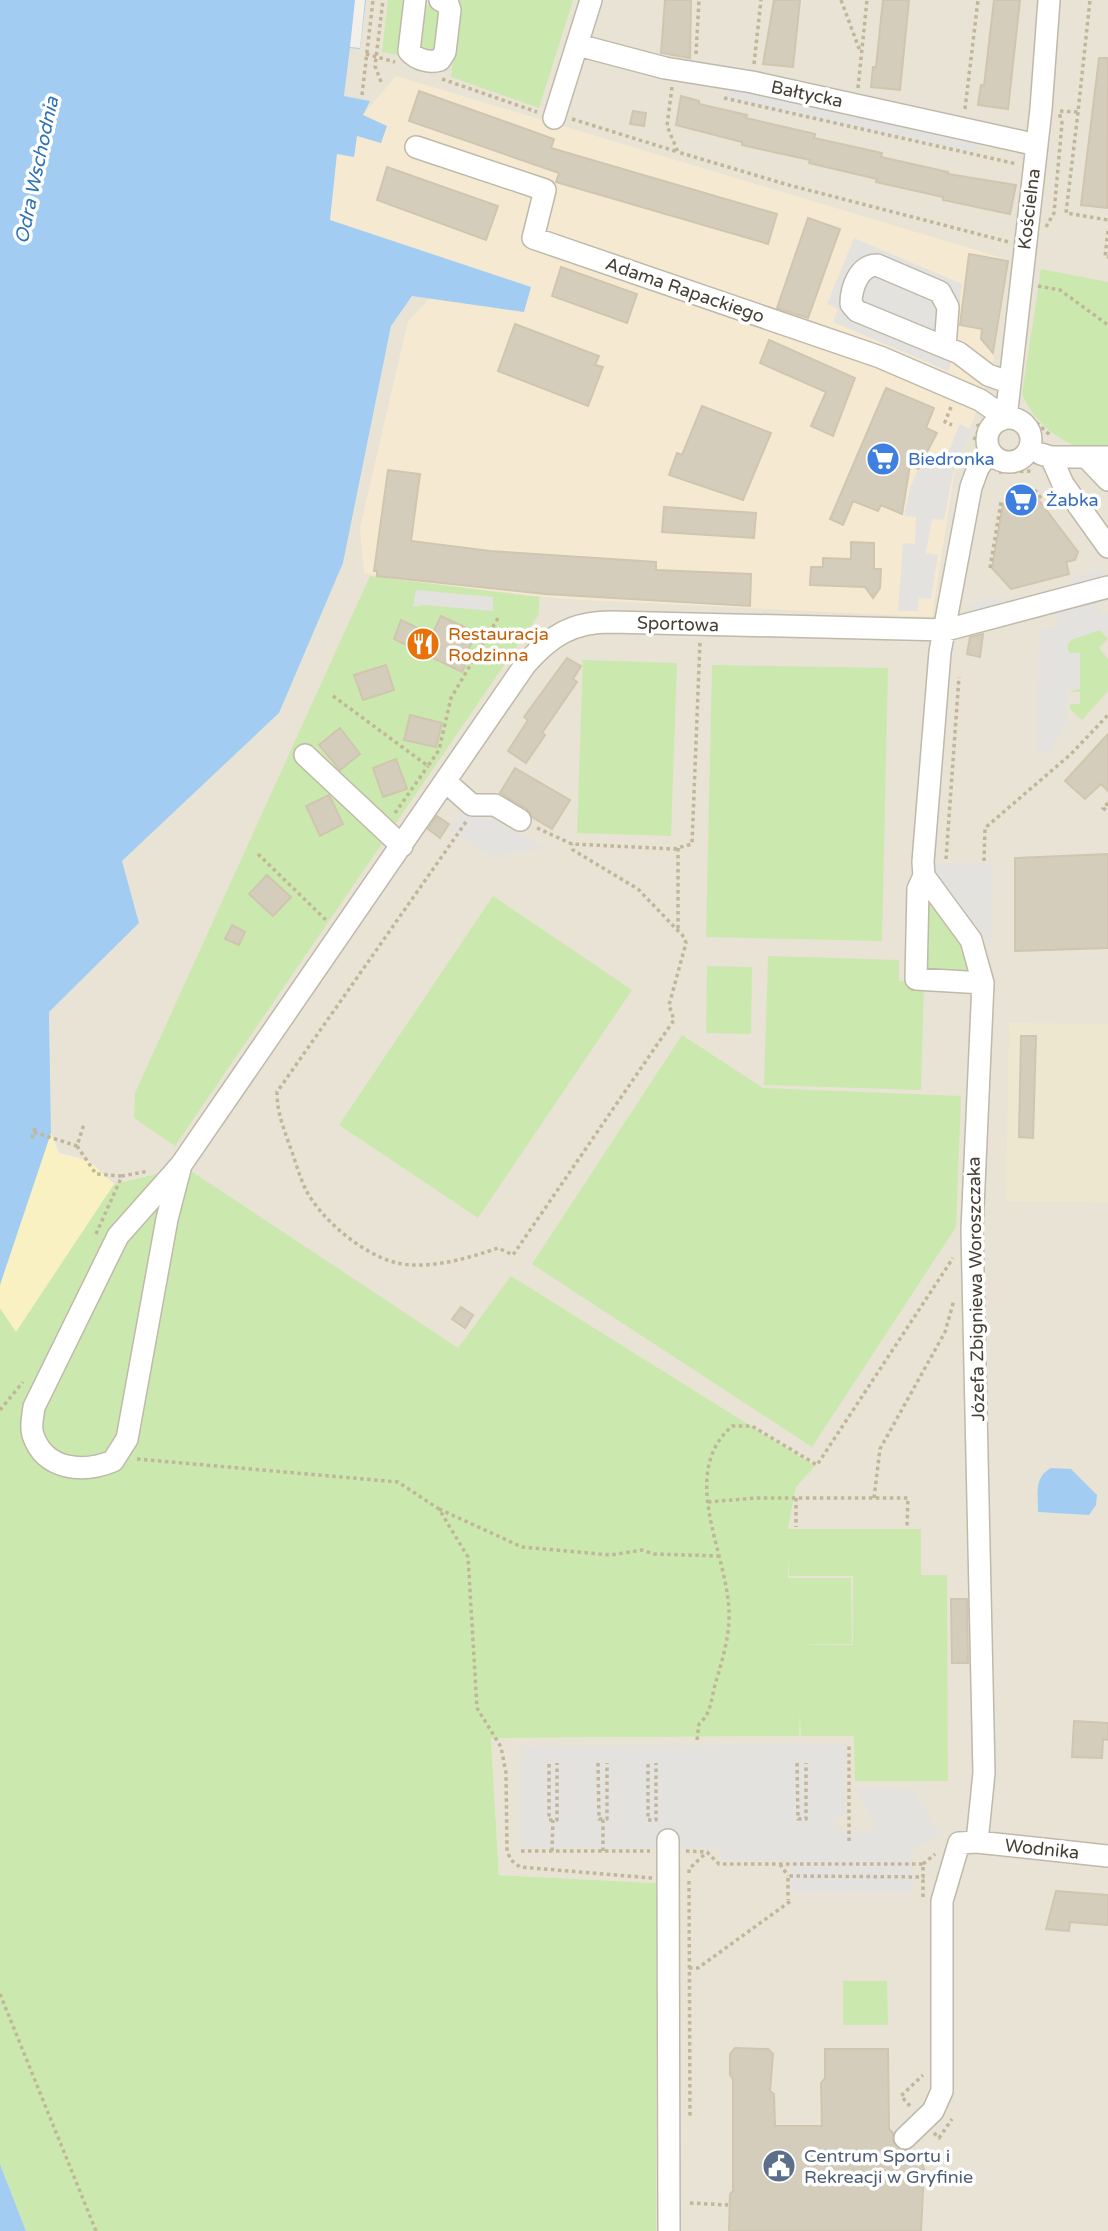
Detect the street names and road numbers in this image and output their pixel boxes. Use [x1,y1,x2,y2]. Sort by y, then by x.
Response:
street label: Bałtycka [769,76,845,112]
street label: Kościelna [1013,167,1045,251]
street label: Adama Rapackiego [603,252,767,328]
street label: Sportowa [637,612,719,636]
street label: Józefa Zbigniewa Woroszczaka [963,1156,989,1422]
street label: Wodnika [1004,1834,1080,1864]

